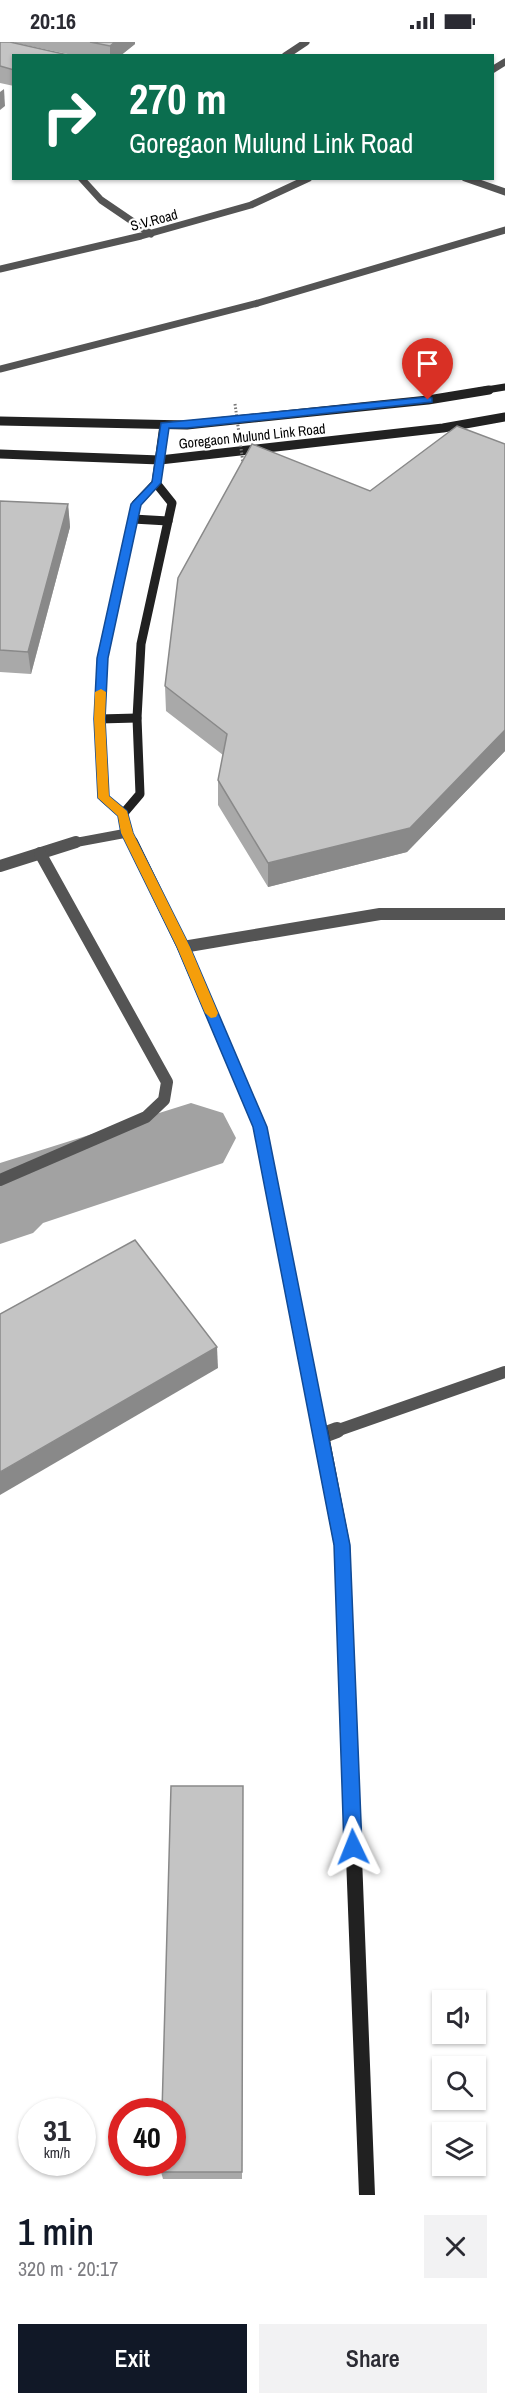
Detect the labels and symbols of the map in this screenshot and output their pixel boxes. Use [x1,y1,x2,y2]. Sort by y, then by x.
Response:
street label: S.V.Road [128,205,180,235]
pin [402,338,453,400]
street label: Goregaon Mulund Link Road [178,419,326,453]
position arrow [321,1815,385,1879]
speed limit sign: 40 [108,2098,186,2176]

